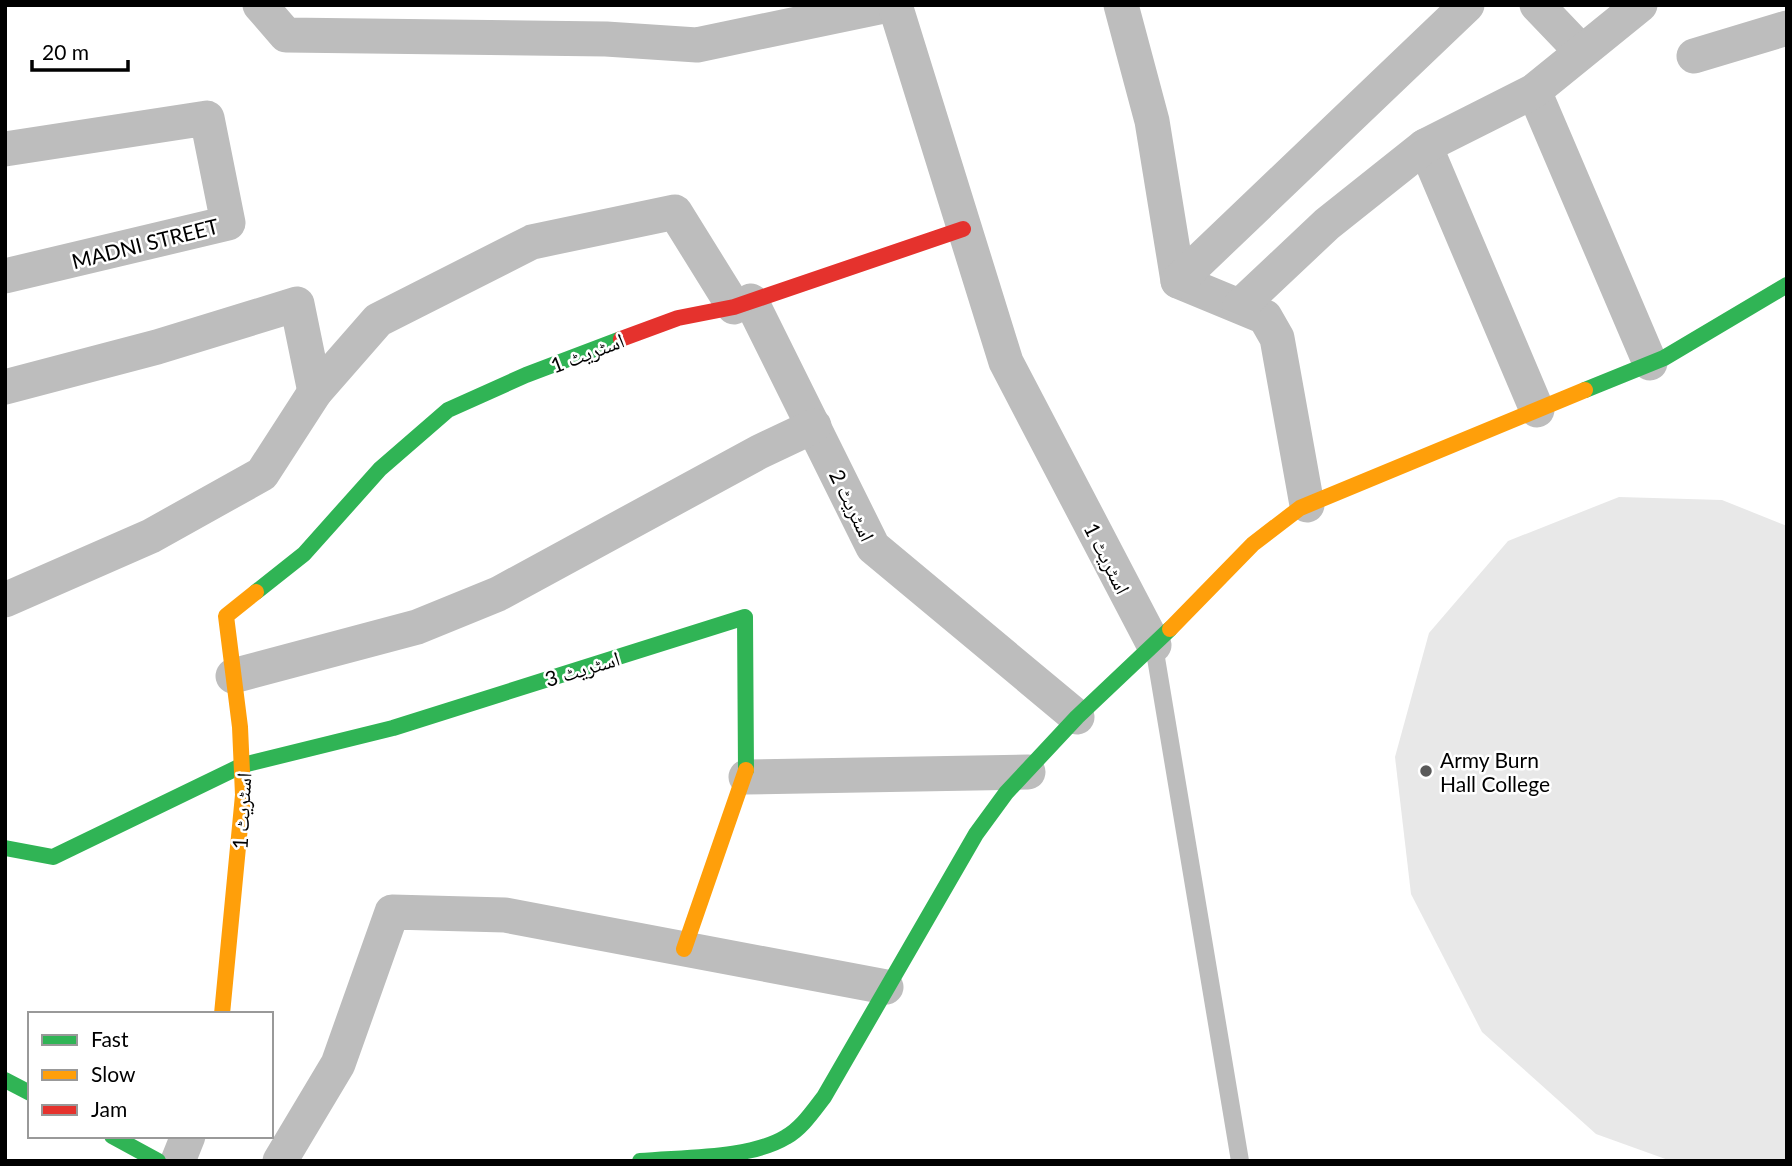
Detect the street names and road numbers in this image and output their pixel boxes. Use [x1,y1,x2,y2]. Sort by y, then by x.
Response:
street label: MADNI STREET [69,213,222,273]
street label: اسٹریٹ 1 [547,327,627,378]
street label: اسٹریٹ 2 [825,465,881,545]
street label: اسٹریٹ 1 [1079,518,1137,598]
street label: اسٹریٹ 3 [542,645,622,692]
street label: اسٹریٹ 1 [227,772,256,850]

